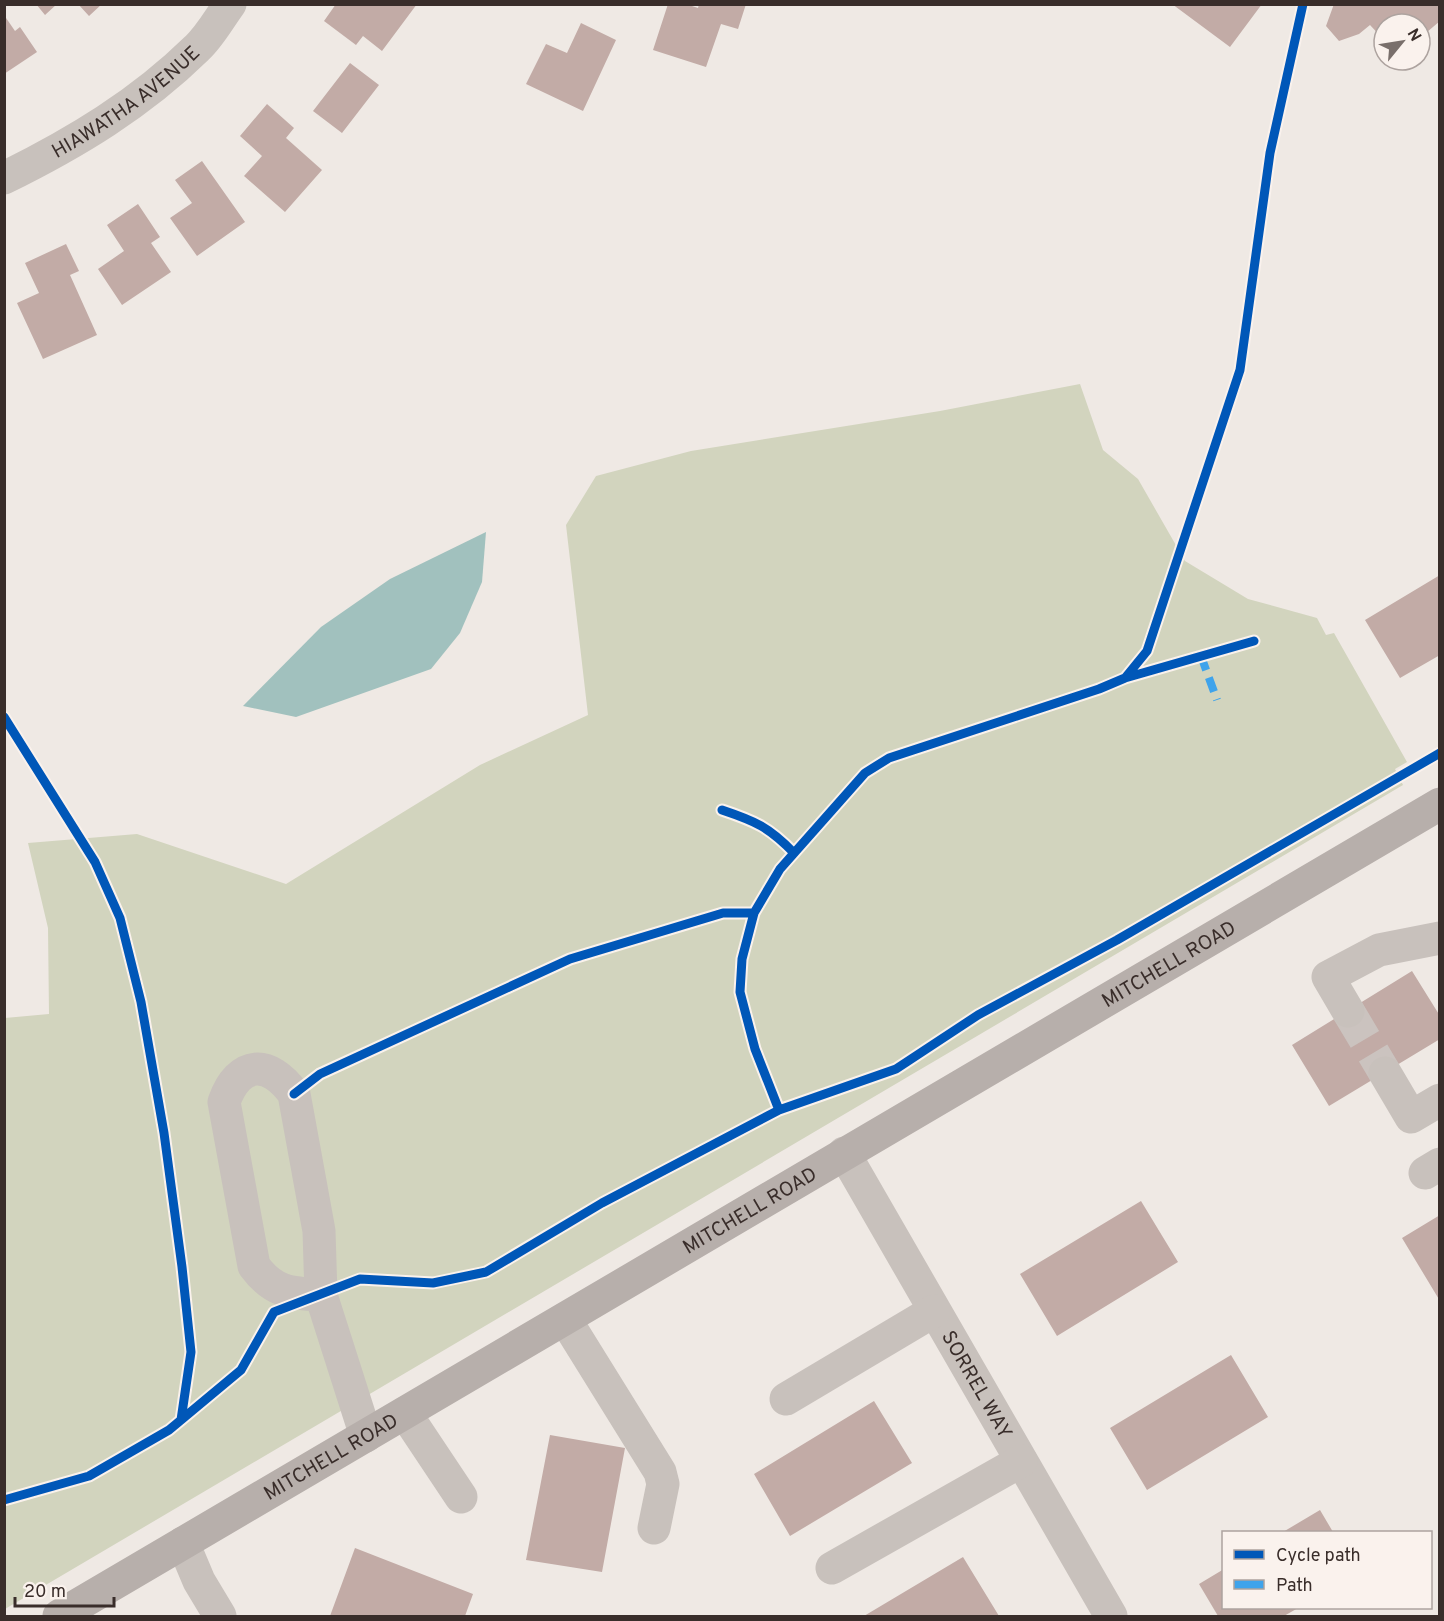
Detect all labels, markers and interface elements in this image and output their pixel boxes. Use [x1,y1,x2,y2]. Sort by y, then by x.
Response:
north arrow [1372,12,1432,72]
text: N [1402,26,1425,45]
street label: HIAWATHA AVENUE [48,41,207,166]
street label: MITCHELL ROAD [1098,916,1241,1015]
street label: MITCHELL ROAD [679,1162,822,1261]
street label: SORREL WAY [934,1327,1017,1444]
street label: MITCHELL ROAD [260,1408,403,1508]
legend [1222,1531,1432,1609]
text: Cycle path [1276,1545,1361,1568]
scale bar [15,1570,114,1608]
text: Path [1276,1575,1313,1598]
text: 20 m [24,1581,66,1604]

